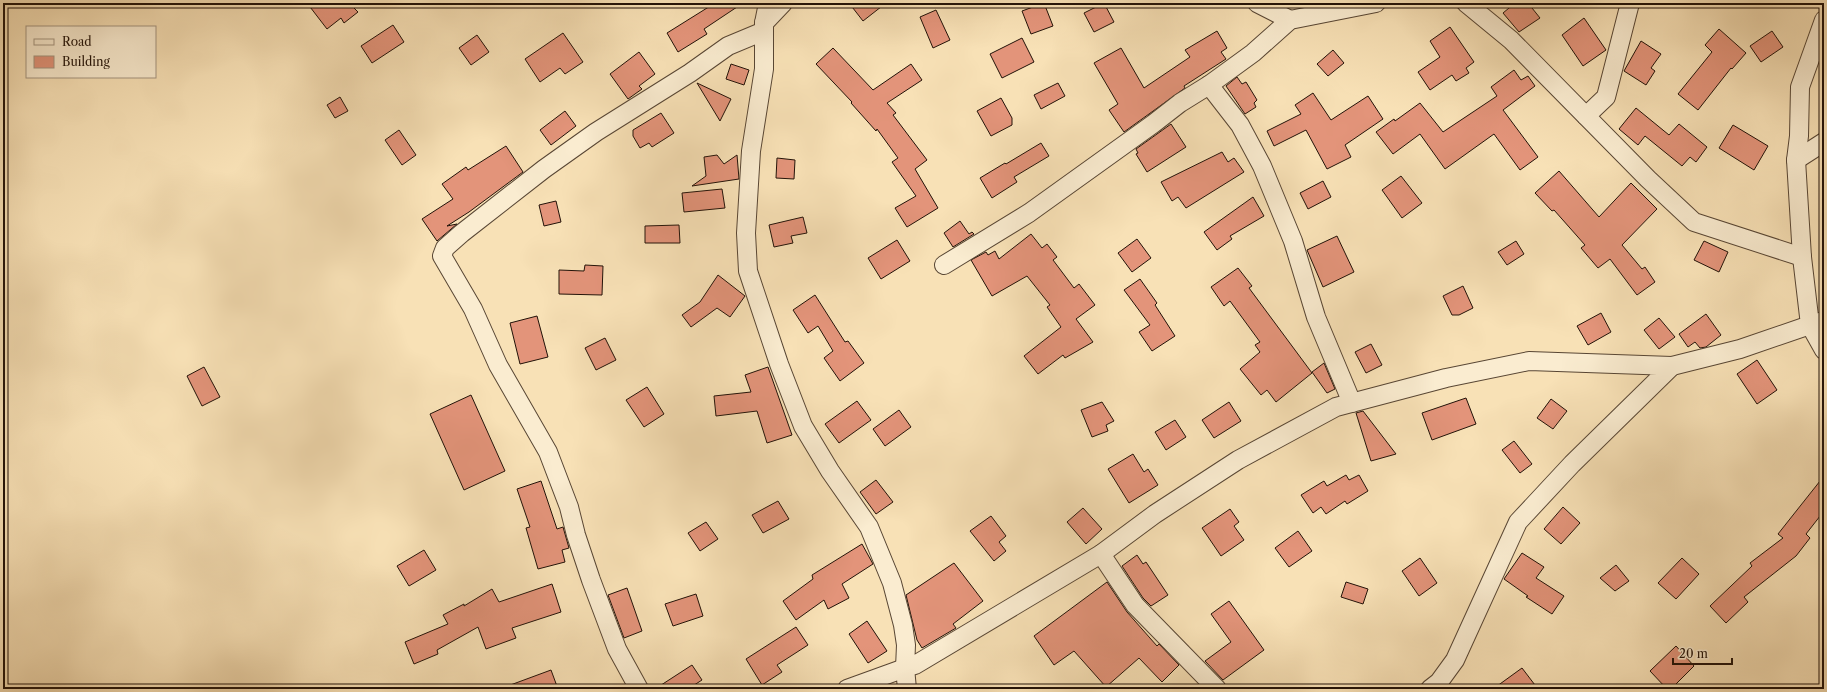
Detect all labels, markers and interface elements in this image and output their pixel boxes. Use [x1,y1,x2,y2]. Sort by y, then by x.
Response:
legend [26,26,156,78]
text: Road [62,34,92,49]
text: Building [62,54,110,69]
scale bar [1673,640,1732,666]
text: 20 m [1679,646,1708,661]

